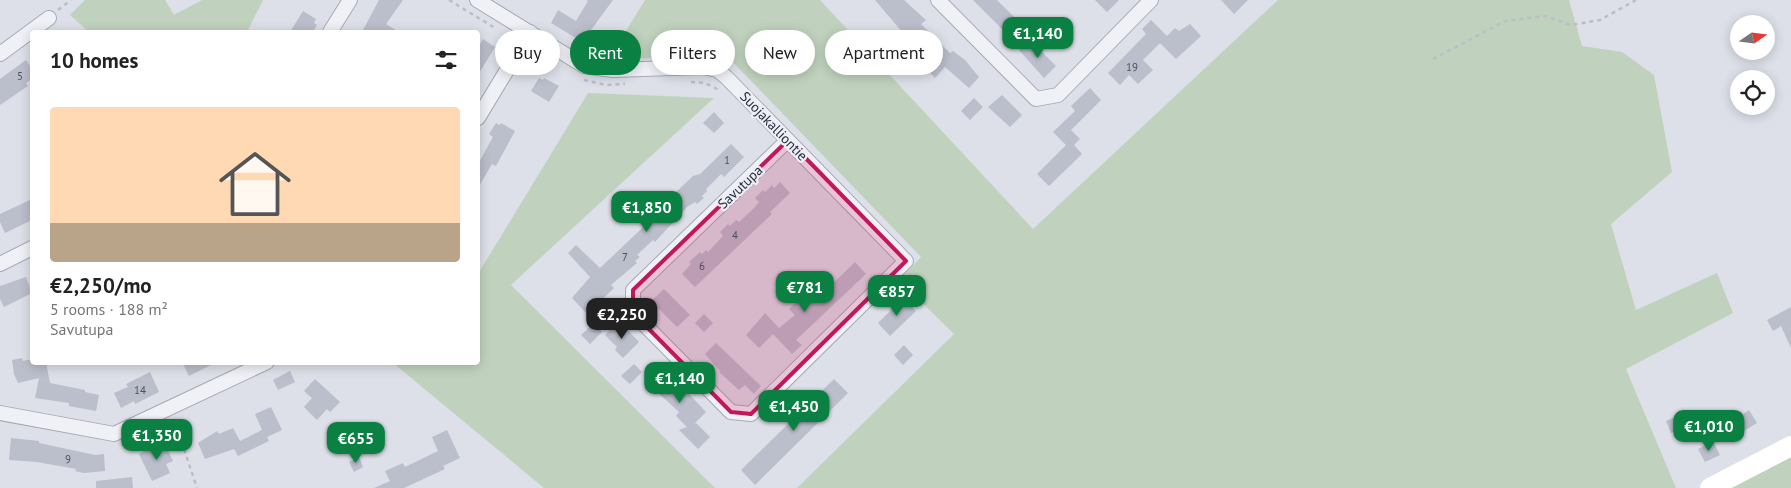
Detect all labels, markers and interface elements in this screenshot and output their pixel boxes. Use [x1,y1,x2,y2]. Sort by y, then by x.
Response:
north arrow [1730,15,1775,60]
map controls [1730,15,1775,115]
pin: €1,140 [997,17,1079,59]
text: €1,140 [1013,23,1063,43]
chip: Buy [495,30,560,75]
chip: Rent [570,30,641,75]
chip: Filters [651,30,735,75]
chip: New [745,30,815,75]
chip: Apartment [825,30,943,75]
icon: filters [432,46,460,74]
text: 10 homes [50,47,138,74]
house number: 19 [1126,60,1138,74]
house number: 5 [17,69,23,83]
button: locate [1730,70,1775,115]
street label: Suojakalliontie [736,88,812,164]
icon: home [210,139,300,229]
house number: 1 [724,153,730,167]
street label: Savutupa [714,161,766,213]
pin: €1,850 [606,190,688,233]
text: €1,850 [622,197,672,217]
house number: 4 [732,228,738,242]
house number: 7 [622,250,628,264]
house number: 6 [699,259,705,273]
pin: €781 [775,270,835,313]
text: €2,250/mo [50,272,152,299]
pin: €857 [867,274,927,317]
text: €781 [787,277,823,297]
text: €857 [879,281,915,301]
pin: €2,250 [581,298,663,340]
text: 5 rooms · 188 m² [50,299,168,319]
text: €2,250 [597,304,647,324]
text: Savutupa [50,319,113,339]
pin: €1,140 [639,362,721,404]
text: €1,140 [655,368,705,388]
house number: 14 [134,383,146,397]
pin: €1,450 [753,390,835,432]
text: €1,450 [769,396,819,416]
pin: €1,010 [1668,410,1750,452]
text: €1,010 [1684,416,1734,436]
pin: €1,350 [116,418,198,461]
pin: €655 [326,422,386,464]
text: €1,350 [132,425,182,445]
text: €655 [338,428,374,448]
house number: 9 [65,452,71,466]

